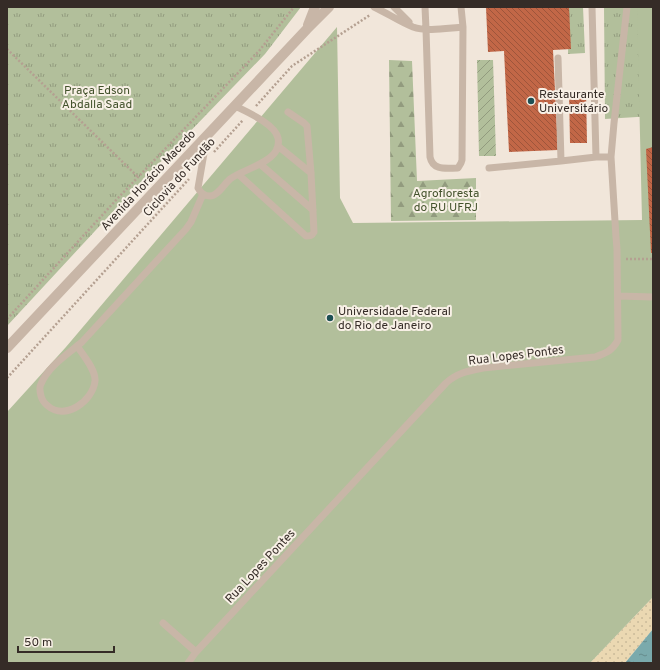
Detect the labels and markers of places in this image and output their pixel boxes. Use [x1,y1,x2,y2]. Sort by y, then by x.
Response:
place label: Restaurante Universitário [539,87,608,117]
marker: Restaurante Universitário [526,96,536,106]
place label: Universidade Federal do Rio de Janeiro [338,304,451,334]
marker: Universidade Federal do Rio de Janeiro [325,313,335,323]

